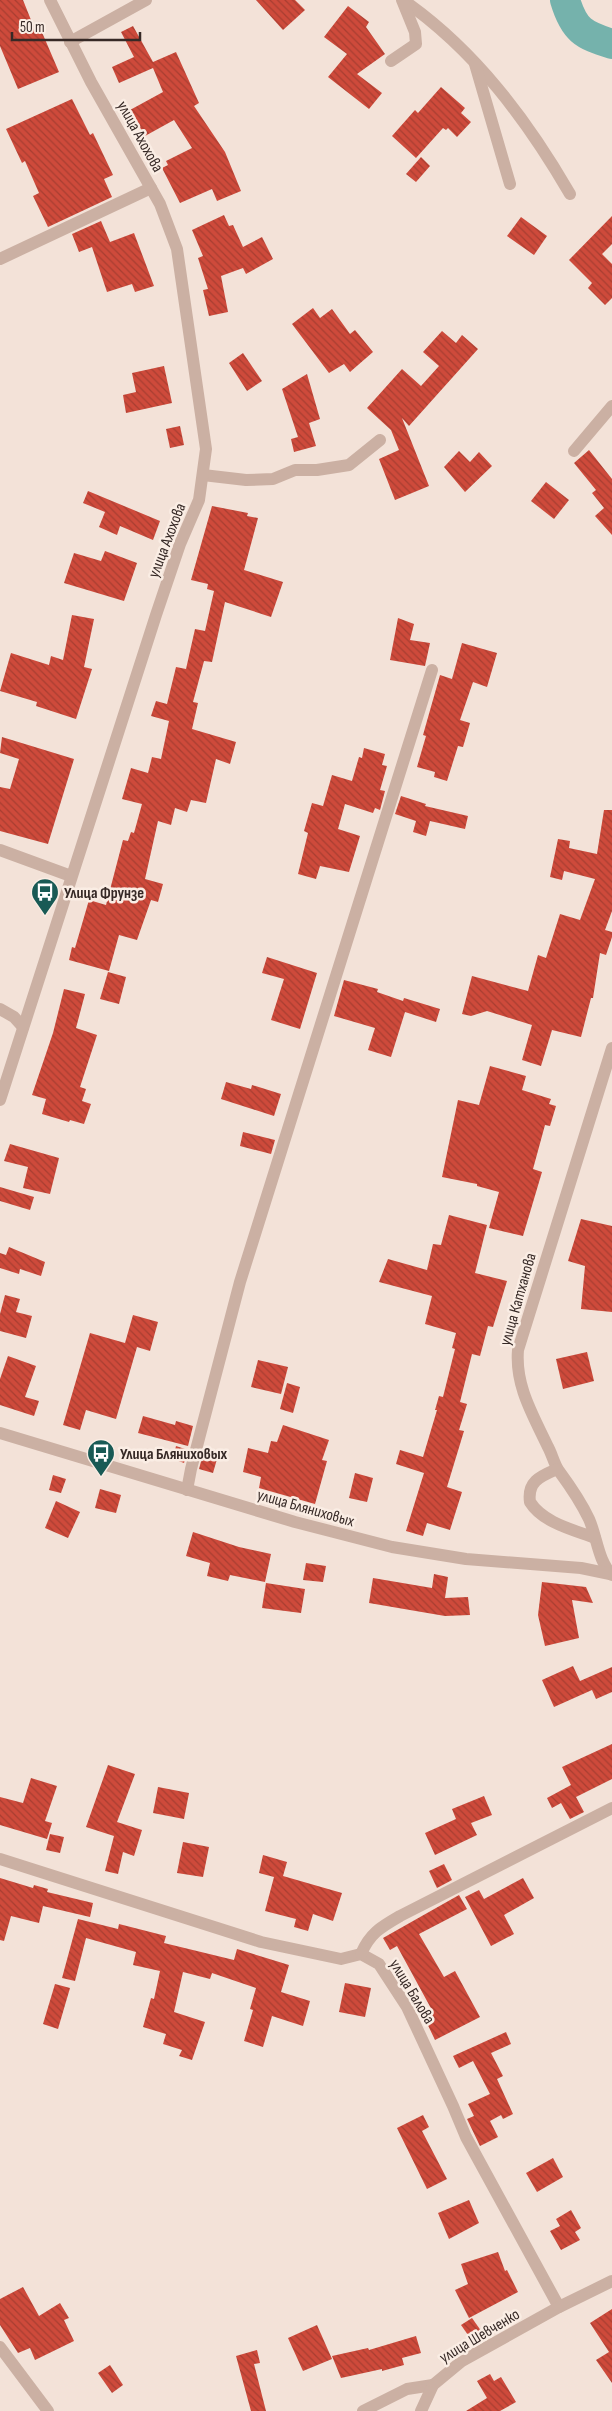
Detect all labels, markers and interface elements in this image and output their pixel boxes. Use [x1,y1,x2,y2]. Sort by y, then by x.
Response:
scale bar [12,10,140,42]
text: 50 m [20,18,45,37]
street label: улица Ахохова [112,98,167,176]
street label: улица Ахохова [145,501,190,580]
bus stop icon: Улица Фрунзе [30,877,60,916]
place label: Улица Фрунзе [64,884,144,903]
street label: улица Катханова [496,1251,541,1348]
bus stop icon: Улица Бляниховых [86,1438,116,1477]
place label: Улица Бляниховых [120,1445,228,1464]
street label: улица Бляниховых [255,1486,356,1531]
street label: улица Балова [385,1956,438,2027]
street label: улица Шевченко [436,2305,523,2368]

